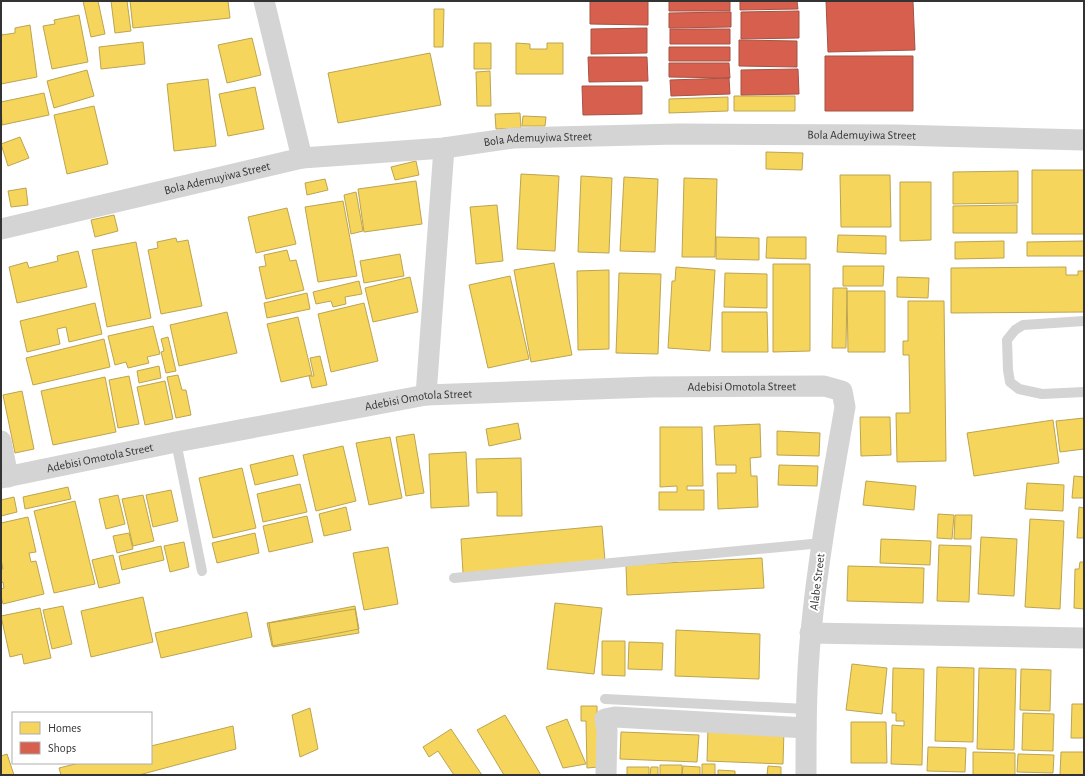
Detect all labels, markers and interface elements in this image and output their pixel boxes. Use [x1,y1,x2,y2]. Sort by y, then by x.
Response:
street label: Bola Ademuyiwa Street [807,129,916,142]
street label: Bola Ademuyiwa Street [483,130,592,148]
street label: Bola Ademuyiwa Street [163,160,271,196]
street label: Adebisi Omotola Street [688,380,796,393]
street label: Adebisi Omotola Street [364,387,473,412]
street label: Adebisi Omotola Street [46,441,154,474]
street label: Alabe Street [808,553,826,611]
legend [12,712,152,764]
text: Homes [48,722,81,734]
text: Shops [48,742,76,754]

